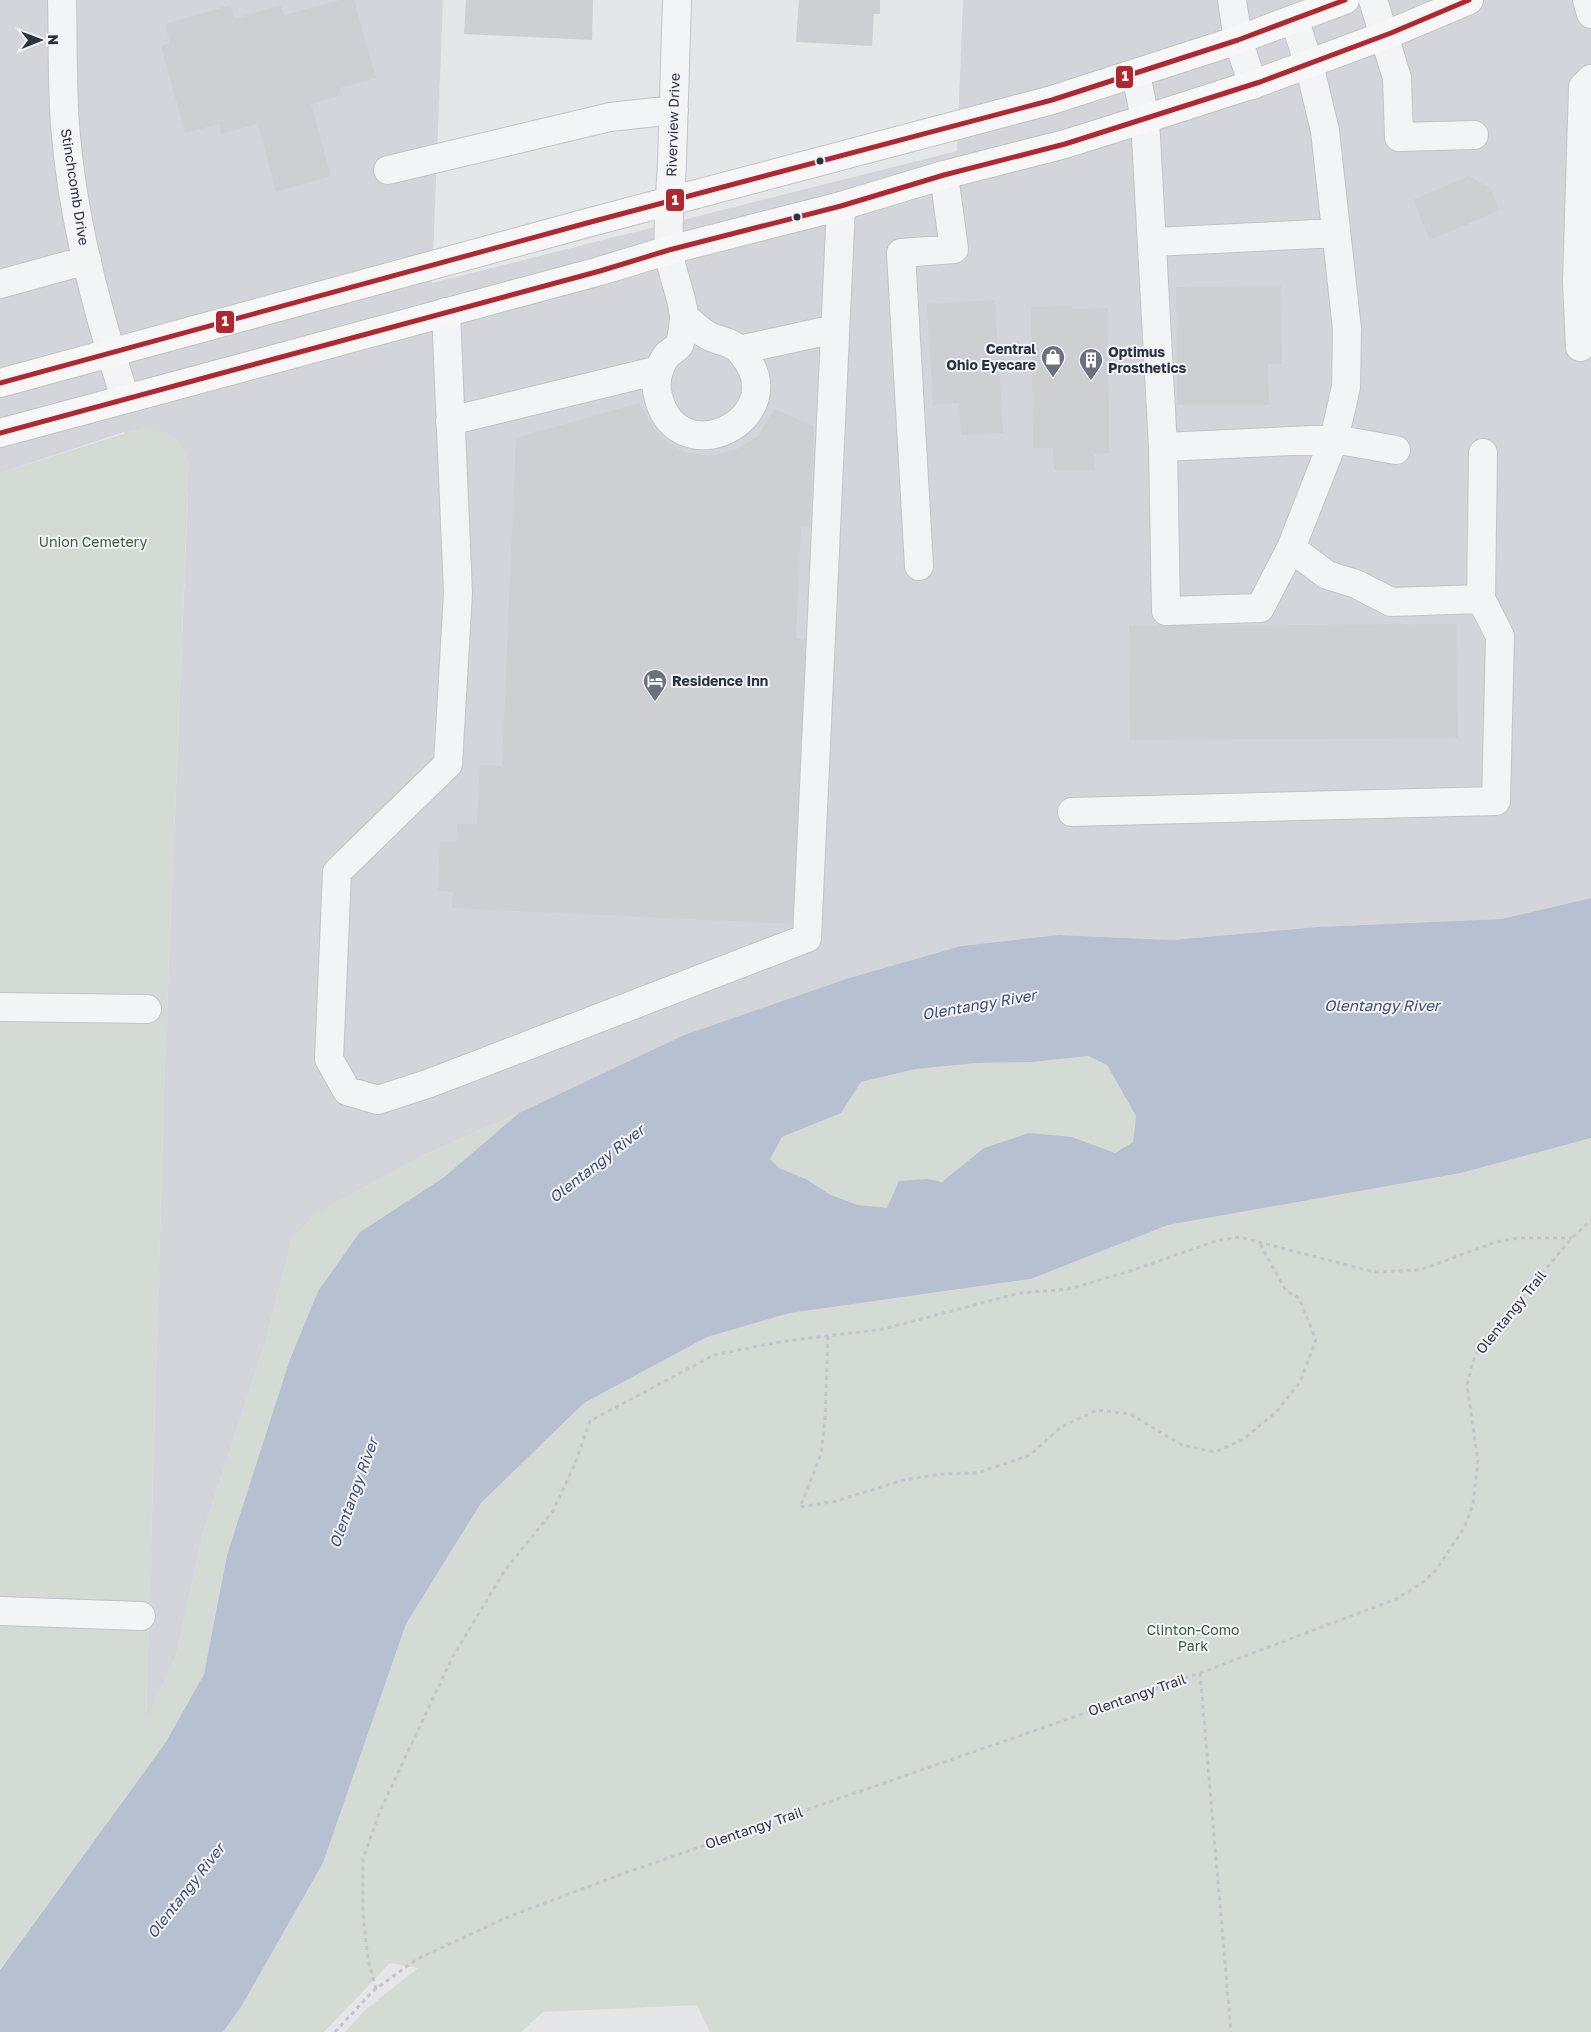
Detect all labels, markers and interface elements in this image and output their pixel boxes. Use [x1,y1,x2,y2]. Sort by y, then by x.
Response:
north arrow [15,15,65,65]
text: N [45,34,62,45]
line badge: 1 [1115,65,1134,89]
text: 1 [1121,67,1129,84]
street label: Riverview Drive [662,73,683,177]
street label: Stinchcomb Drive [58,127,93,247]
unlabelled marker [815,156,825,166]
line badge: 1 [665,188,685,212]
text: 1 [671,191,679,208]
unlabelled marker [792,212,802,222]
line badge: 1 [215,310,235,334]
text: 1 [221,312,229,329]
place label: Central Ohio Eyecare [946,340,1036,373]
place label: Optimus Prosthetics [1108,343,1187,376]
shop icon: Central Ohio Eyecare [1040,344,1066,378]
building icon: Optimus Prosthetics [1078,347,1104,381]
park label: Union Cemetery [39,533,147,550]
hotel icon: Residence Inn [642,668,668,702]
place label: Residence Inn [672,672,768,689]
water label: Olentangy River [920,985,1040,1024]
water label: Olentangy River [1324,996,1442,1015]
water label: Olentangy River [545,1119,650,1207]
street label: Olentangy Trail [1472,1267,1549,1357]
water label: Olentangy River [325,1433,383,1550]
park label: Clinton-Como Park [1147,1621,1239,1654]
street label: Olentangy Trail [1086,1670,1188,1719]
street label: Olentangy Trail [703,1803,805,1852]
water label: Olentangy River [143,1838,230,1942]

